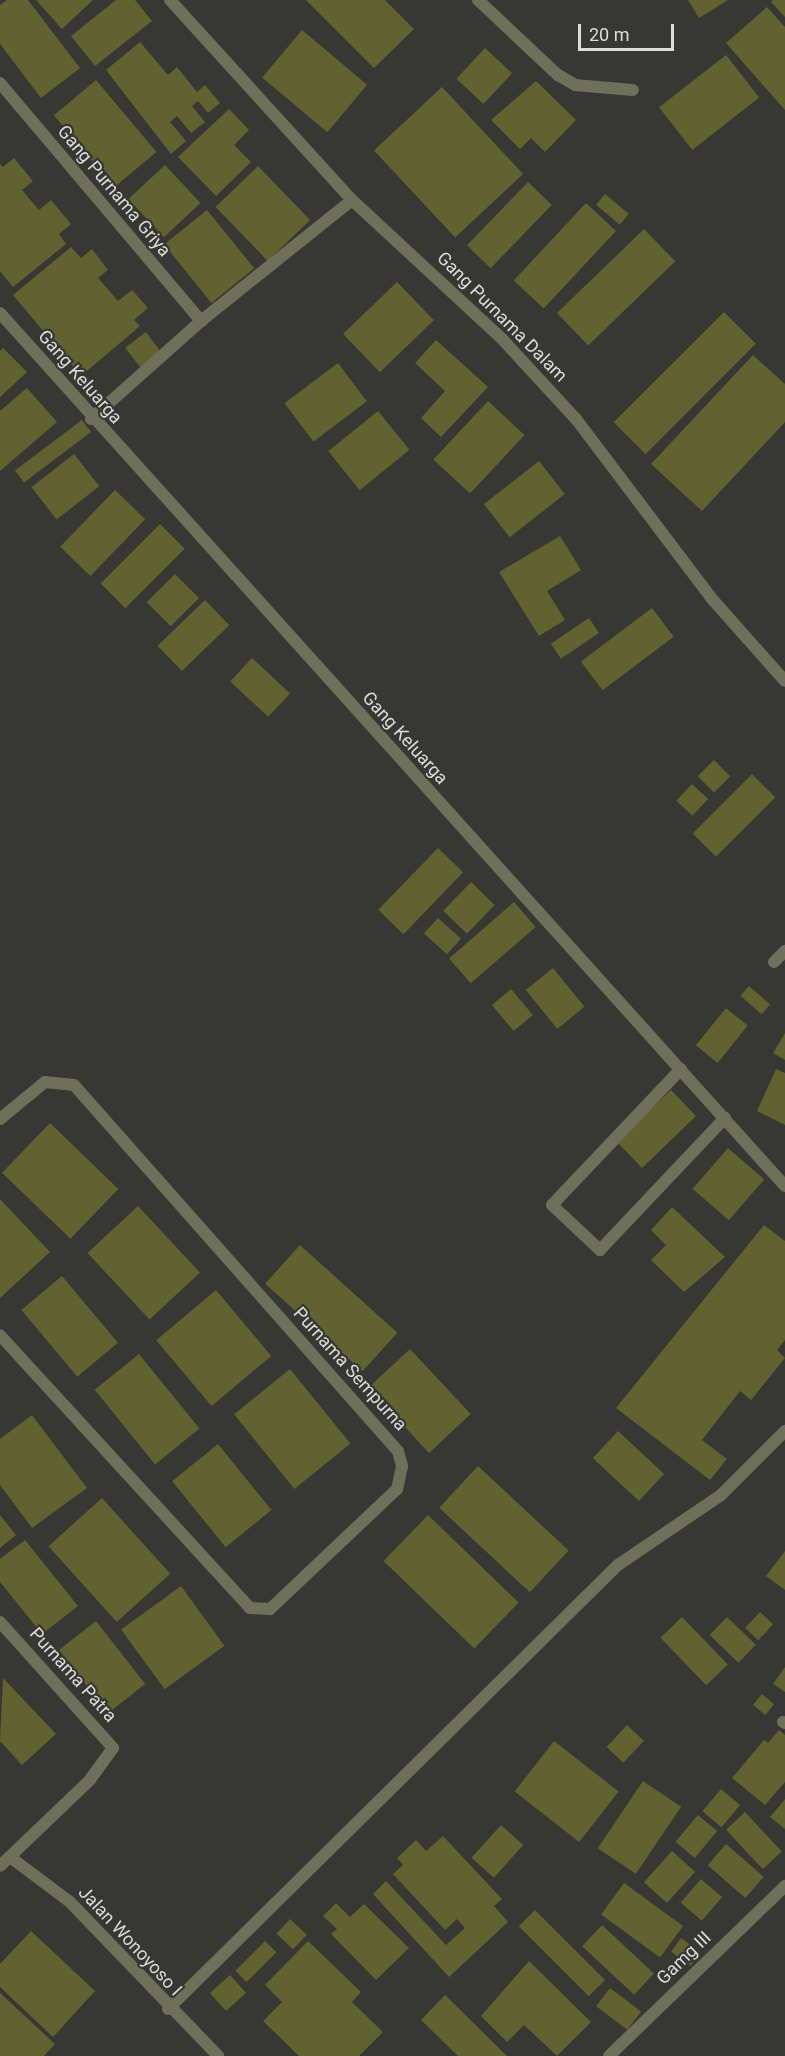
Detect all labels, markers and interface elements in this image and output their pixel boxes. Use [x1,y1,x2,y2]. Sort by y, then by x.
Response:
scale bar [581,12,677,50]
text: 20 m [589,24,629,45]
street label: Gang Purnama Griya [53,121,175,261]
street label: Gang Purnama Dalam [432,247,572,387]
street label: Gang Keluarga [33,326,127,428]
street label: Gang Keluarga [358,687,452,789]
street label: Purnama Sempurna [289,1303,411,1435]
street label: Purnama Patra [25,1623,121,1727]
street label: Jalan Wonoyoso I [74,1882,186,2000]
street label: Gamg III [652,1927,716,1989]

